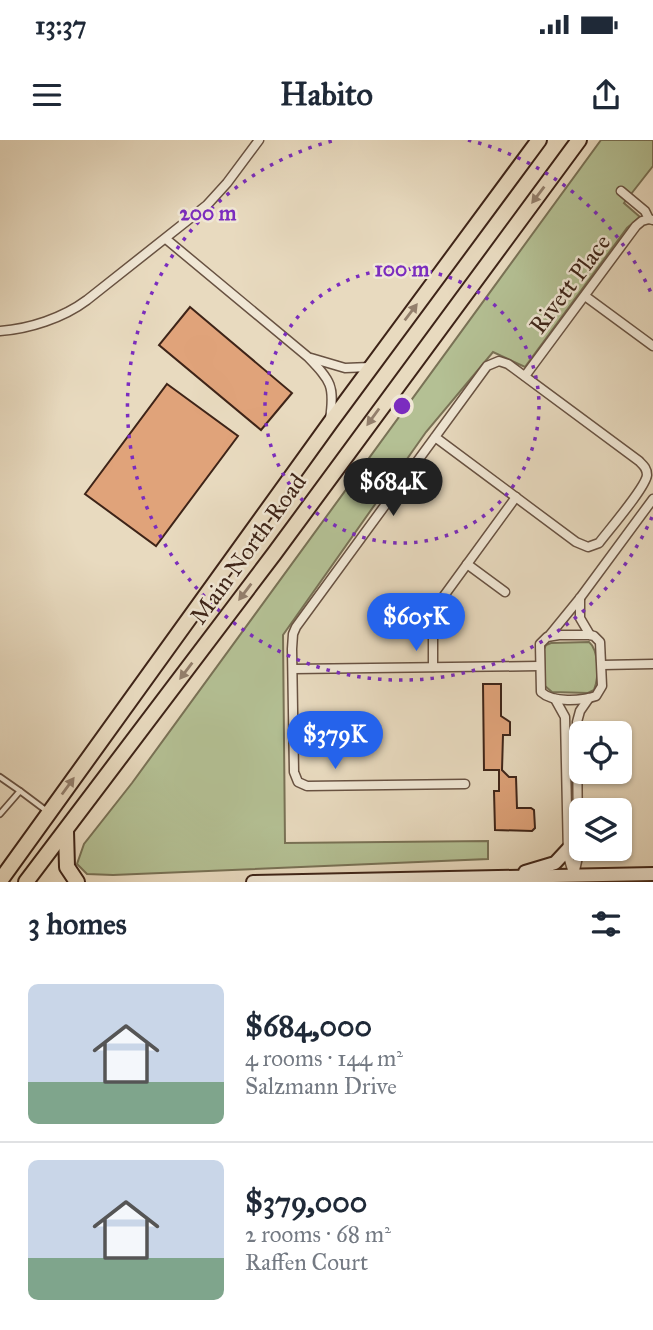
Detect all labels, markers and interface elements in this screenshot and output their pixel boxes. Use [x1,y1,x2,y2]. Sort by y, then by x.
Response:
text: 13:37 [35,9,87,41]
text: Habito [280,75,373,114]
icon: menu [28,76,66,114]
icon: share [587,76,625,114]
one-way arrow [532,186,546,204]
text: 200 m [180,200,237,226]
street label: Rivett Place [523,228,617,340]
text: 100 m [375,256,430,282]
one-way arrow [404,303,418,321]
centre of rings [390,394,414,418]
one-way arrow [367,408,381,426]
pin: $684K [344,458,442,518]
text: $684K [360,467,426,495]
street label: Main North Road [183,468,313,630]
one-way arrow [239,583,253,601]
pin: $605K [367,594,465,653]
text: $605K [383,602,449,630]
one-way arrow [179,662,193,680]
pin: $379K [286,712,384,771]
text: $379K [303,720,367,748]
map controls [569,721,632,861]
button: locate [569,721,632,784]
one-way arrow [61,777,75,795]
button: layers [569,798,632,861]
icon: filters [587,905,625,943]
text: 3 homes [28,906,127,942]
text: $684,000 [245,1008,372,1044]
icon: home [84,1012,168,1096]
text: 4 rooms · 144 m² [245,1044,403,1072]
text: Salzmann Drive [245,1072,397,1100]
text: $379,000 [245,1184,367,1220]
icon: home [84,1188,168,1272]
text: 2 rooms · 68 m² [245,1220,391,1248]
text: Raffen Court [245,1248,368,1276]

